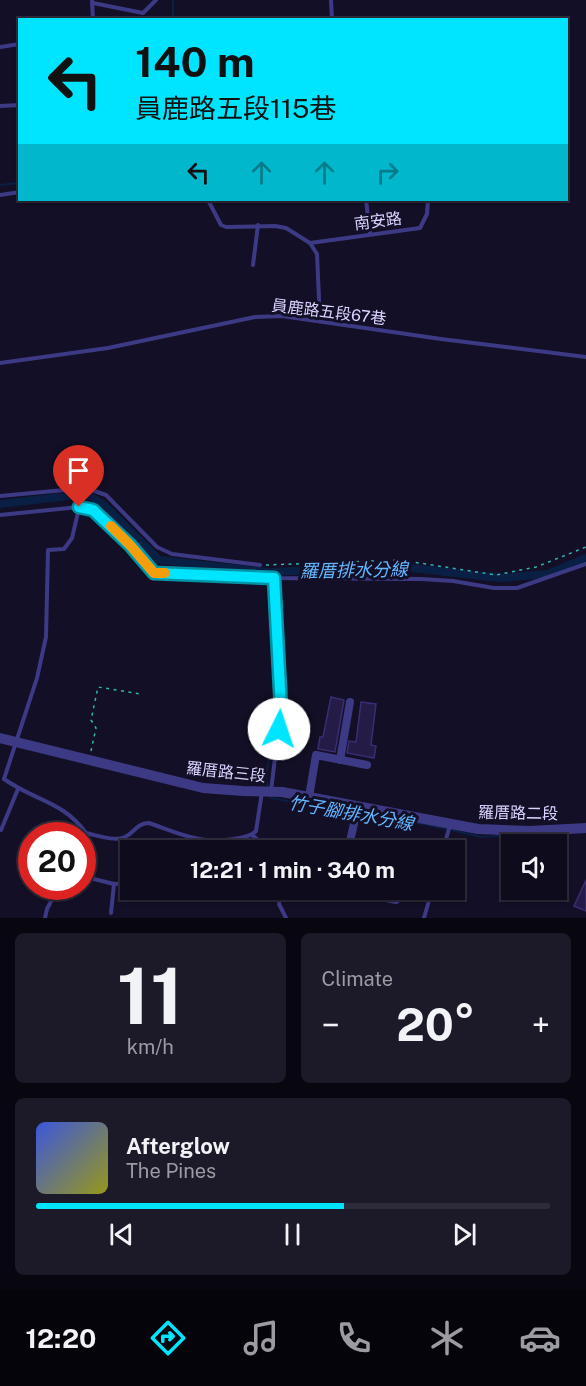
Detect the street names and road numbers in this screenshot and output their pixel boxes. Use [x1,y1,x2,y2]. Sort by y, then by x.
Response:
street label: 南安路 [353,209,403,233]
street label: 員鹿路五段67巷 [271,296,387,328]
street label: 羅厝路三段 [185,758,267,786]
street label: 羅厝路二段 [478,803,558,823]

